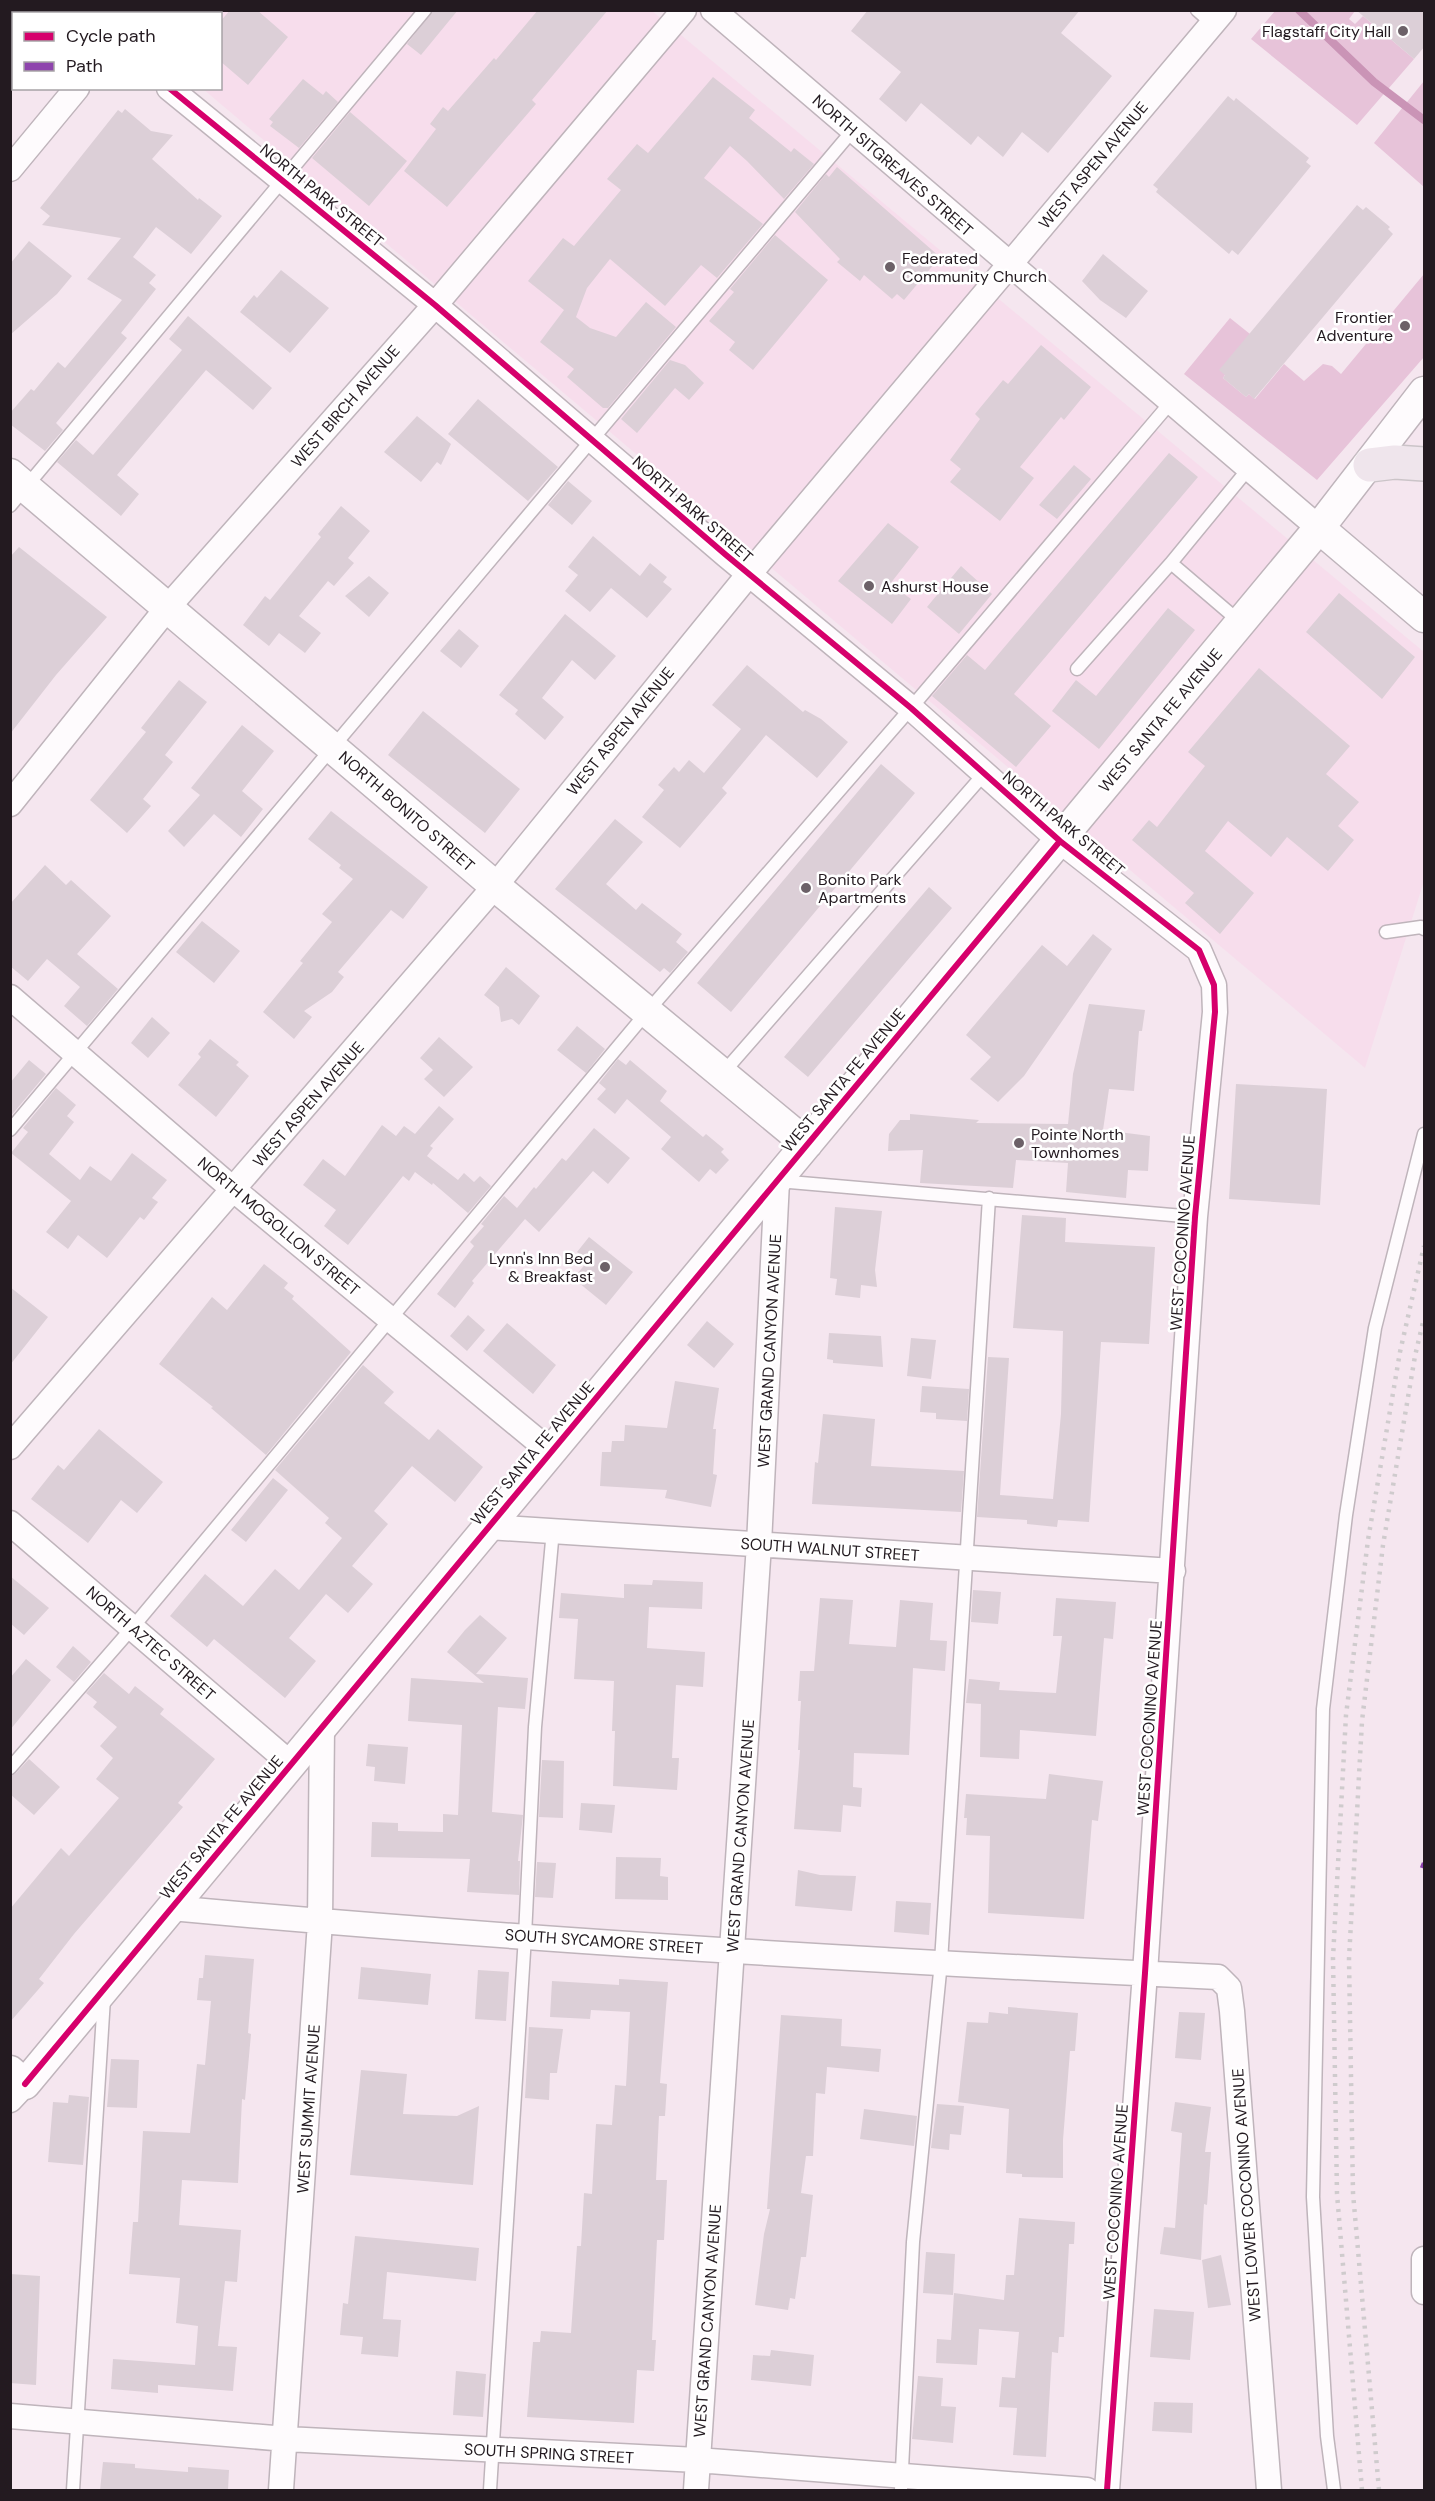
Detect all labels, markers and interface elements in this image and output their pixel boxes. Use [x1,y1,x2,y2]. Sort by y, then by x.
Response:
legend [12,12,222,90]
place label: Flagstaff City Hall [1262,21,1391,42]
text: Cycle path [66,24,156,48]
marker: Flagstaff City Hall [1396,24,1410,38]
text: Path [66,54,103,78]
street label: NORTH SITGREAVES STREET [808,90,977,241]
street label: WEST ASPEN AVENUE [1034,97,1153,233]
street label: NORTH PARK STREET [256,139,388,252]
place label: Federated Community Church [902,248,1047,287]
marker: Federated Community Church [883,260,897,274]
place label: Frontier Adventure [1316,307,1393,346]
marker: Frontier Adventure [1398,319,1412,333]
street label: WEST BIRCH AVENUE [286,341,404,472]
street label: NORTH PARK STREET [628,451,757,568]
place label: Ashurst House [881,576,989,597]
marker: Ashurst House [862,579,876,593]
street label: WEST SANTA FE AVENUE [1094,644,1227,797]
street label: WEST ASPEN AVENUE [562,663,679,800]
street label: NORTH BONITO STREET [334,747,479,876]
street label: NORTH PARK STREET [998,766,1129,881]
place label: Bonito Park Apartments [818,869,906,908]
marker: Bonito Park Apartments [799,881,813,895]
street label: WEST SANTA FE AVENUE [777,1004,910,1157]
street label: WEST ASPEN AVENUE [248,1037,369,1171]
place label: Pointe North Townhomes [1031,1124,1124,1163]
street label: WEST COCONINO AVENUE [1165,1134,1200,1332]
marker: Pointe North Townhomes [1012,1136,1026,1150]
street label: NORTH MOGOLLON STREET [193,1152,364,1300]
street label: WEST GRAND CANYON AVENUE [753,1234,786,1468]
place label: Lynn's Inn Bed & Breakfast [489,1248,593,1287]
marker: Lynn's Inn Bed & Breakfast [598,1260,612,1274]
street label: WEST SANTA FE AVENUE [466,1377,599,1530]
street label: SOUTH WALNUT STREET [740,1533,920,1566]
street label: NORTH AZTEC STREET [82,1581,220,1705]
street label: WEST COCONINO AVENUE [1132,1619,1167,1817]
street label: WEST GRAND CANYON AVENUE [722,1719,759,1953]
street label: WEST SANTA FE AVENUE [155,1751,288,1904]
street label: SOUTH SYCAMORE STREET [504,1924,704,1959]
street label: WEST SUMMIT AVENUE [292,2024,325,2194]
street label: WEST LOWER COCONINO AVENUE [1227,2068,1266,2322]
street label: WEST COCONINO AVENUE [1098,2103,1133,2301]
street label: WEST GRAND CANYON AVENUE [689,2204,726,2438]
street label: SOUTH SPRING STREET [464,2439,634,2468]

